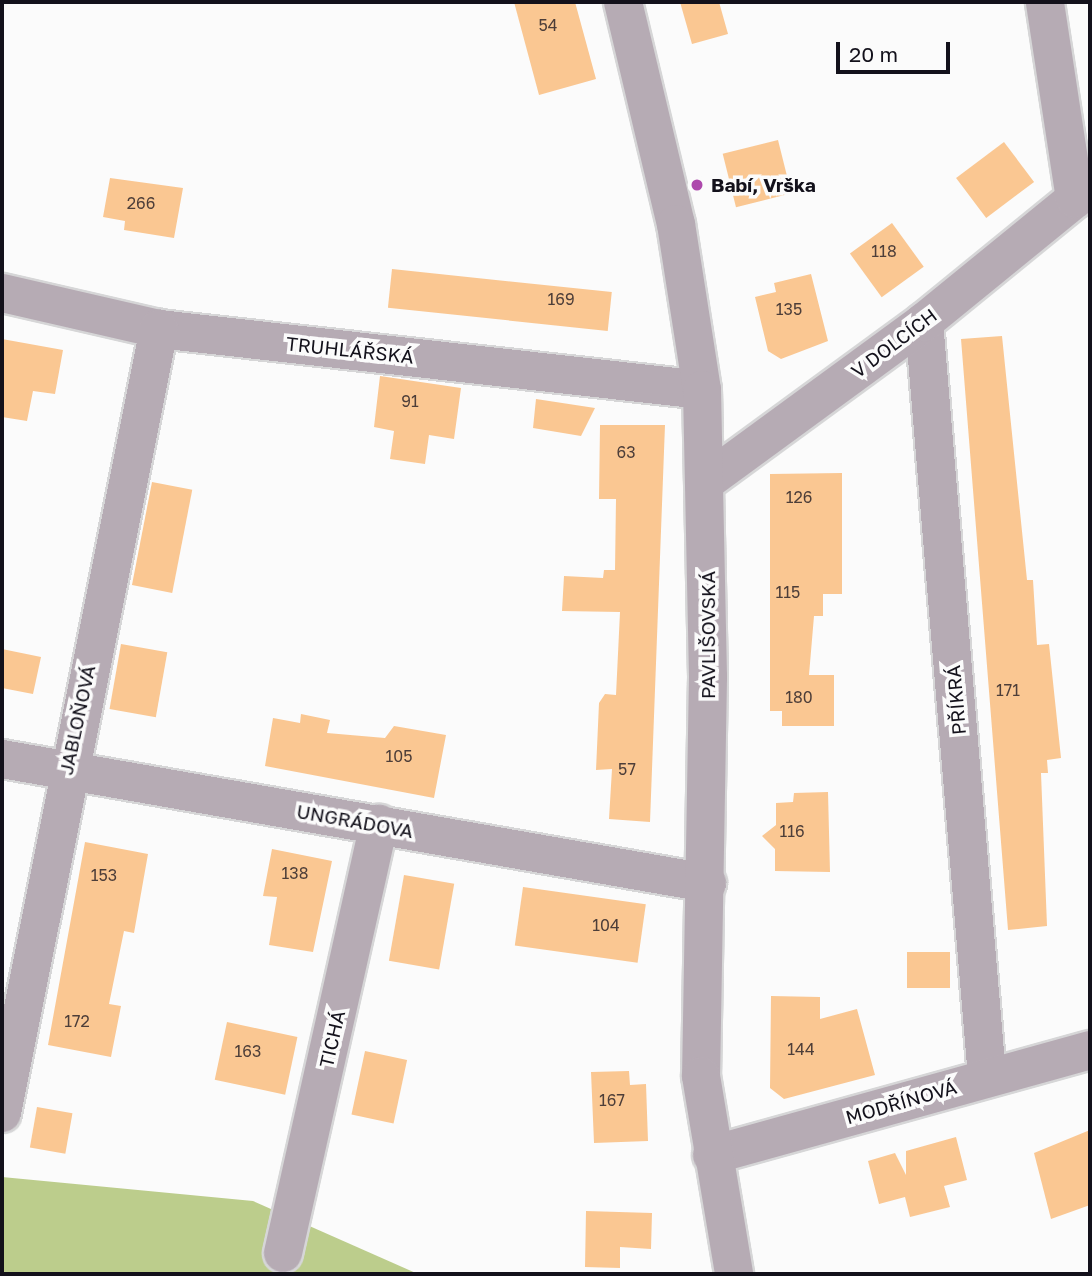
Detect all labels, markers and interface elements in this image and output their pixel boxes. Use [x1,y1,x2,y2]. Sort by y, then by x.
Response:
house number: 54 [538,15,558,35]
scale bar [840,28,954,72]
text: 20 m [849,41,898,67]
place label: Babí, Vrška [711,174,816,196]
marker: Babí, Vrška [689,177,705,193]
house number: 266 [127,193,155,213]
house number: 118 [871,241,897,261]
house number: 169 [547,289,575,309]
house number: 135 [776,299,802,319]
street label: V DOLCÍCH [847,303,941,383]
street label: TRUHLÁŘSKÁ [285,332,415,368]
house number: 91 [401,391,419,411]
house number: 63 [616,442,636,462]
house number: 126 [786,487,812,507]
street label: PAVLIŠOVSKÁ [697,571,719,699]
house number: 115 [776,582,800,602]
street label: JABLOŇOVÁ [54,663,100,777]
street label: PŘÍKRÁ [942,664,970,736]
house number: 171 [996,680,1020,700]
house number: 180 [785,687,813,707]
house number: 105 [386,746,412,766]
house number: 57 [618,759,636,779]
street label: UNGRÁDOVA [295,800,415,842]
house number: 116 [779,821,805,841]
house number: 138 [282,863,308,883]
house number: 153 [91,865,117,885]
house number: 104 [592,915,620,935]
street label: TICHÁ [314,1008,350,1070]
house number: 172 [64,1011,90,1031]
house number: 144 [787,1039,815,1059]
house number: 163 [235,1041,261,1061]
street label: MODŘÍNOVÁ [843,1075,959,1129]
house number: 167 [599,1090,625,1110]

